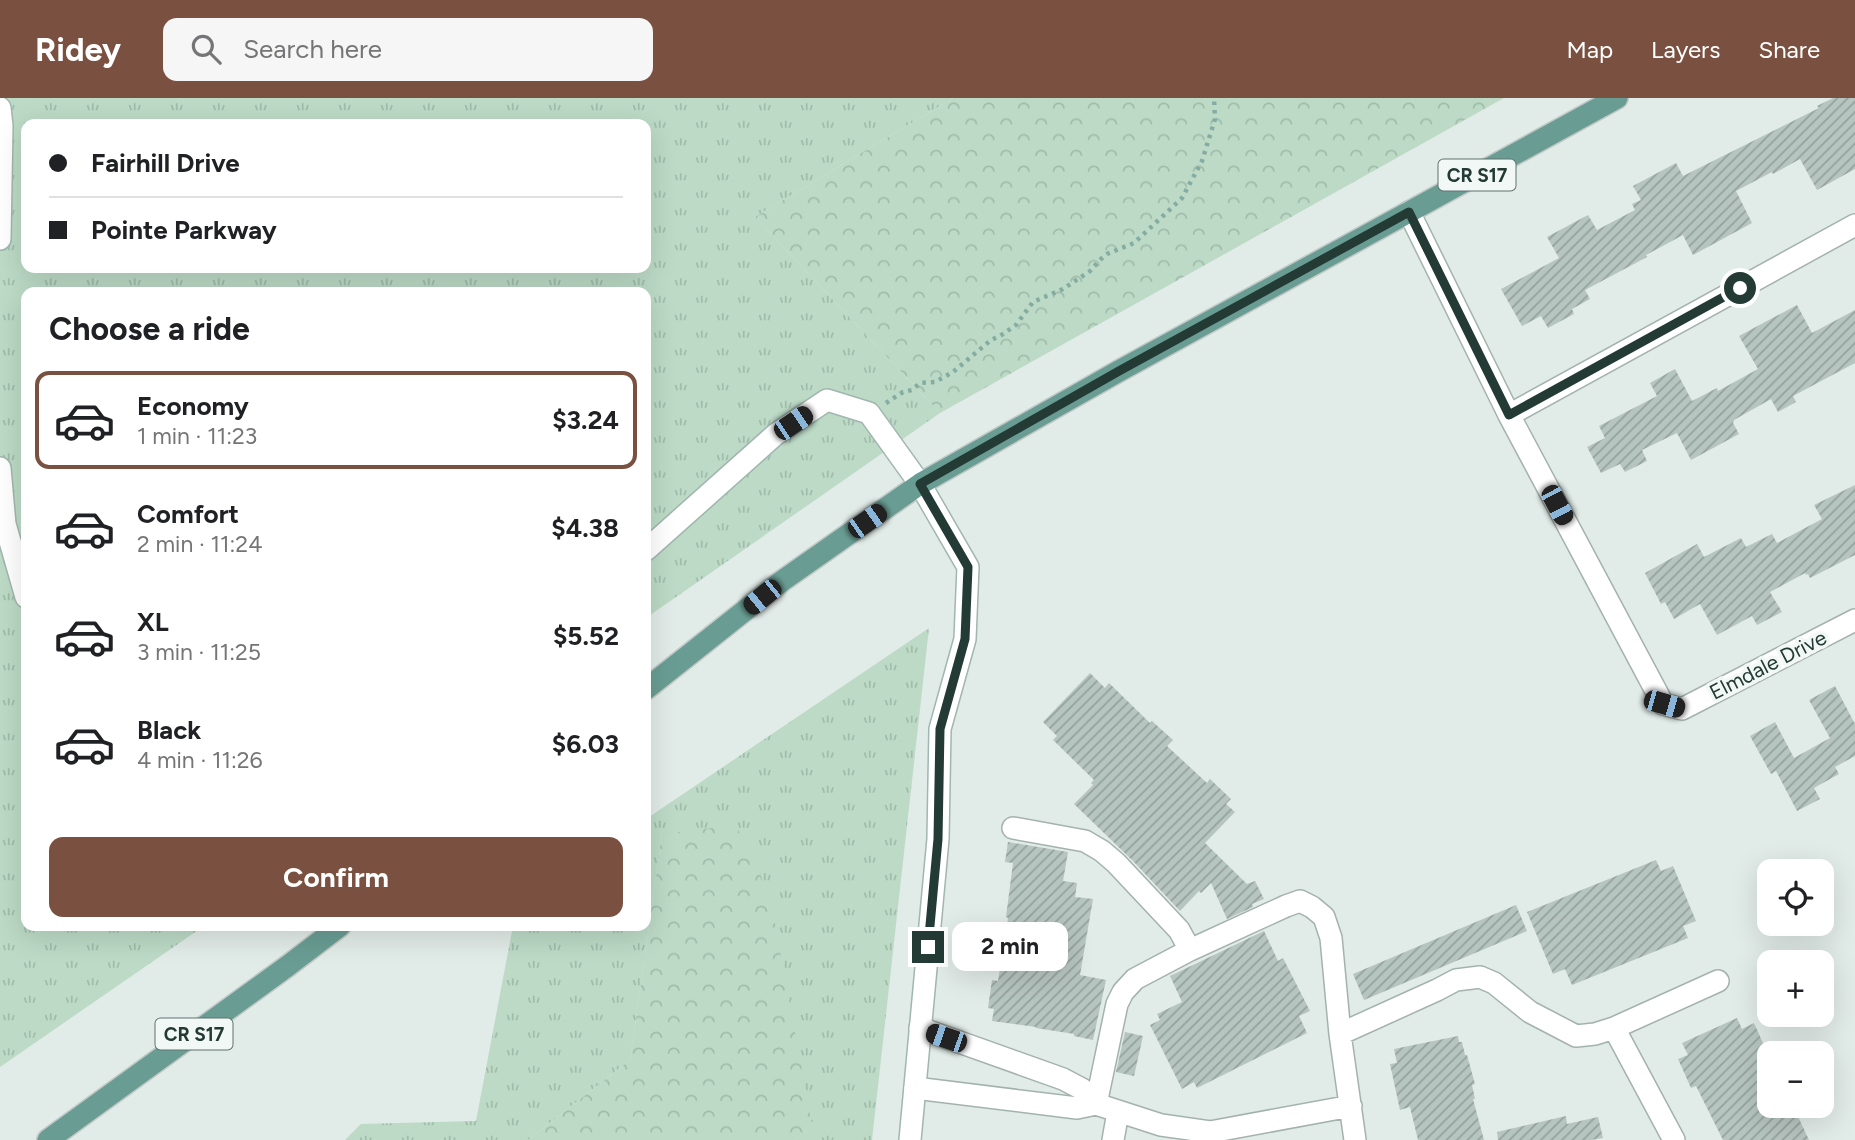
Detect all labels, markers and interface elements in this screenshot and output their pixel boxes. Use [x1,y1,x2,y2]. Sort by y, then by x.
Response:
search box [163,18,653,81]
text: Ridey [35,30,121,69]
icon: search [187,30,225,68]
text: Search here [243,33,382,65]
text: Map [1566,35,1613,64]
text: Layers [1651,35,1720,64]
text: Share [1758,35,1820,64]
text: Fairhill Drive [91,147,240,179]
road number: CR S17 [1438,159,1516,190]
text: Pointe Parkway [91,214,277,246]
route start [1724,272,1756,304]
text: Choose a ride [49,310,250,348]
icon: car [53,389,116,452]
text: Economy [137,390,249,422]
car [770,403,817,443]
text: $3.24 [552,404,619,436]
text: 1 min · 11:23 [137,422,257,450]
car [1538,482,1577,528]
icon: car [53,497,116,560]
text: Comfort [137,498,239,530]
car [844,500,891,542]
text: $4.38 [551,512,619,544]
text: 2 min · 11:24 [137,530,262,558]
car [740,576,785,618]
icon: car [53,605,116,668]
text: XL [137,606,169,638]
text: $5.52 [553,620,619,652]
street label: Elmdale Drive [1705,624,1830,705]
text: 3 min · 11:25 [137,638,261,666]
car [1641,688,1688,720]
icon: car [53,713,116,776]
text: Black [137,714,201,746]
text: $6.03 [552,728,619,760]
text: 4 min · 11:26 [137,746,263,774]
button: Confirm [49,837,623,917]
map controls [1757,859,1834,1118]
button: locate [1757,859,1834,936]
callout: 2 min [953,922,1068,972]
route end [912,931,944,963]
text: 2 min [981,932,1039,960]
button: + [1757,950,1834,1027]
road number: CR S17 [156,1018,232,1050]
car [923,1021,970,1055]
button: − [1757,1041,1834,1118]

